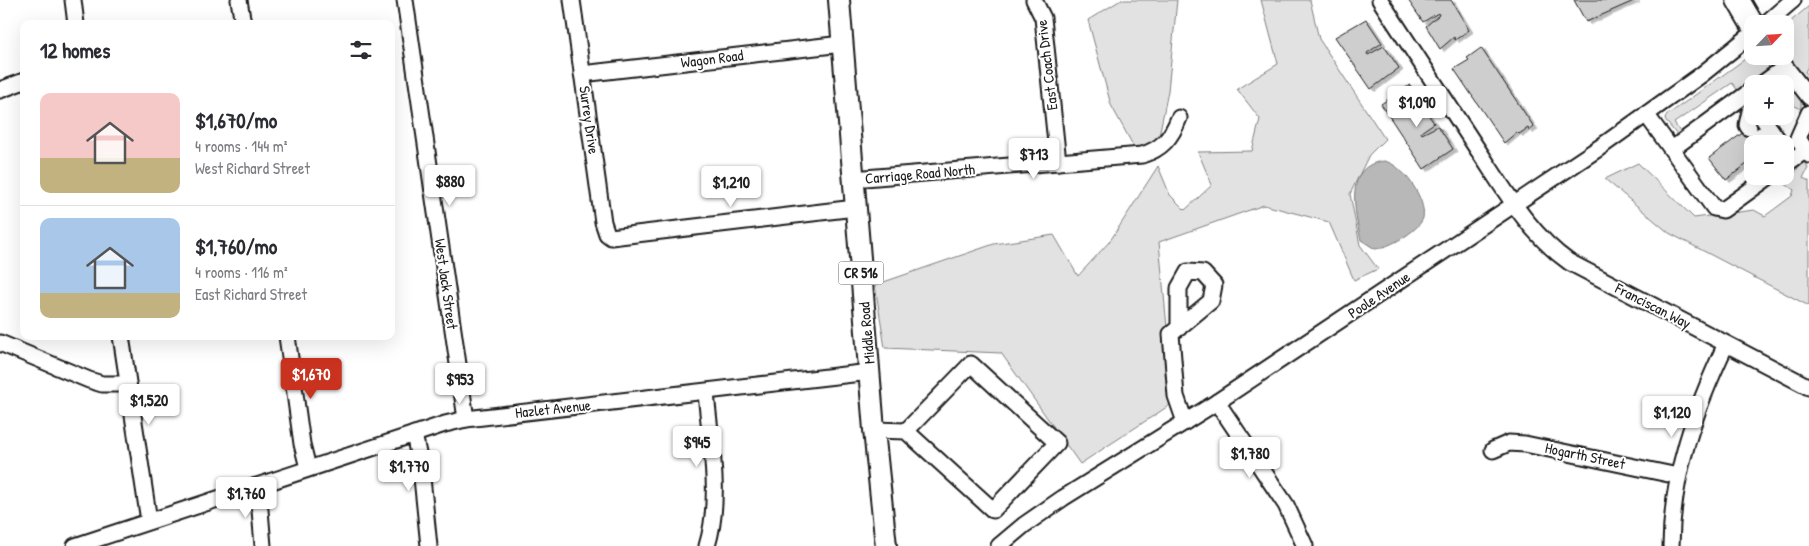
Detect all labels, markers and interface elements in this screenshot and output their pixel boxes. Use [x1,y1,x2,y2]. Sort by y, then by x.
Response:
north arrow [1744,15,1794,65]
map controls [1744,15,1794,185]
street label: East Coach Drive [1031,19,1062,111]
text: 12 homes [40,36,110,65]
icon: filters [347,36,375,64]
street label: Wagon Road [680,44,744,73]
button: + [1744,75,1794,125]
street label: Surrey Drive [574,85,605,155]
pin: $1,090 [1376,86,1458,128]
text: $1,090 [1398,91,1436,113]
text: $1,670/mo [195,106,277,135]
icon: home [80,113,140,173]
text: 4 rooms · 144 m² [195,135,287,157]
button: − [1744,135,1794,185]
pin: $713 [1004,138,1064,180]
text: $713 [1019,143,1049,165]
text: West Richard Street [195,157,310,179]
street label: Carriage Road North [864,158,976,189]
pin: $880 [420,164,480,207]
pin: $1,210 [690,166,772,208]
text: $880 [435,170,465,192]
text: $1,210 [712,171,750,193]
text: $1,760/mo [195,232,277,261]
street label: West Jack Street [430,237,463,331]
icon: home [80,238,140,298]
text: 4 rooms · 116 m² [195,261,288,283]
road number: CR 516 [838,262,884,284]
street label: Poole Avenue [1344,266,1414,323]
street label: Franciscan Way [1611,277,1695,334]
text: East Richard Street [195,283,307,305]
street label: Middle Road [853,301,880,365]
pin: $1,670 [270,358,352,400]
pin: $953 [430,362,490,405]
text: $1,670 [292,363,330,385]
text: $953 [446,368,474,390]
pin: $1,520 [108,384,190,426]
text: $1,520 [130,389,168,411]
street label: Hazlet Avenue [514,394,592,423]
pin: $1,120 [1631,396,1713,438]
text: $1,120 [1653,401,1691,423]
pin: $945 [667,426,727,468]
text: $945 [684,431,710,453]
pin: $1,780 [1209,436,1291,479]
street label: Hogarth Street [1543,437,1628,474]
text: $1,780 [1230,442,1270,464]
pin: $1,770 [368,450,450,492]
text: $1,770 [389,455,429,477]
pin: $1,760 [205,476,287,519]
text: $1,760 [227,482,265,504]

